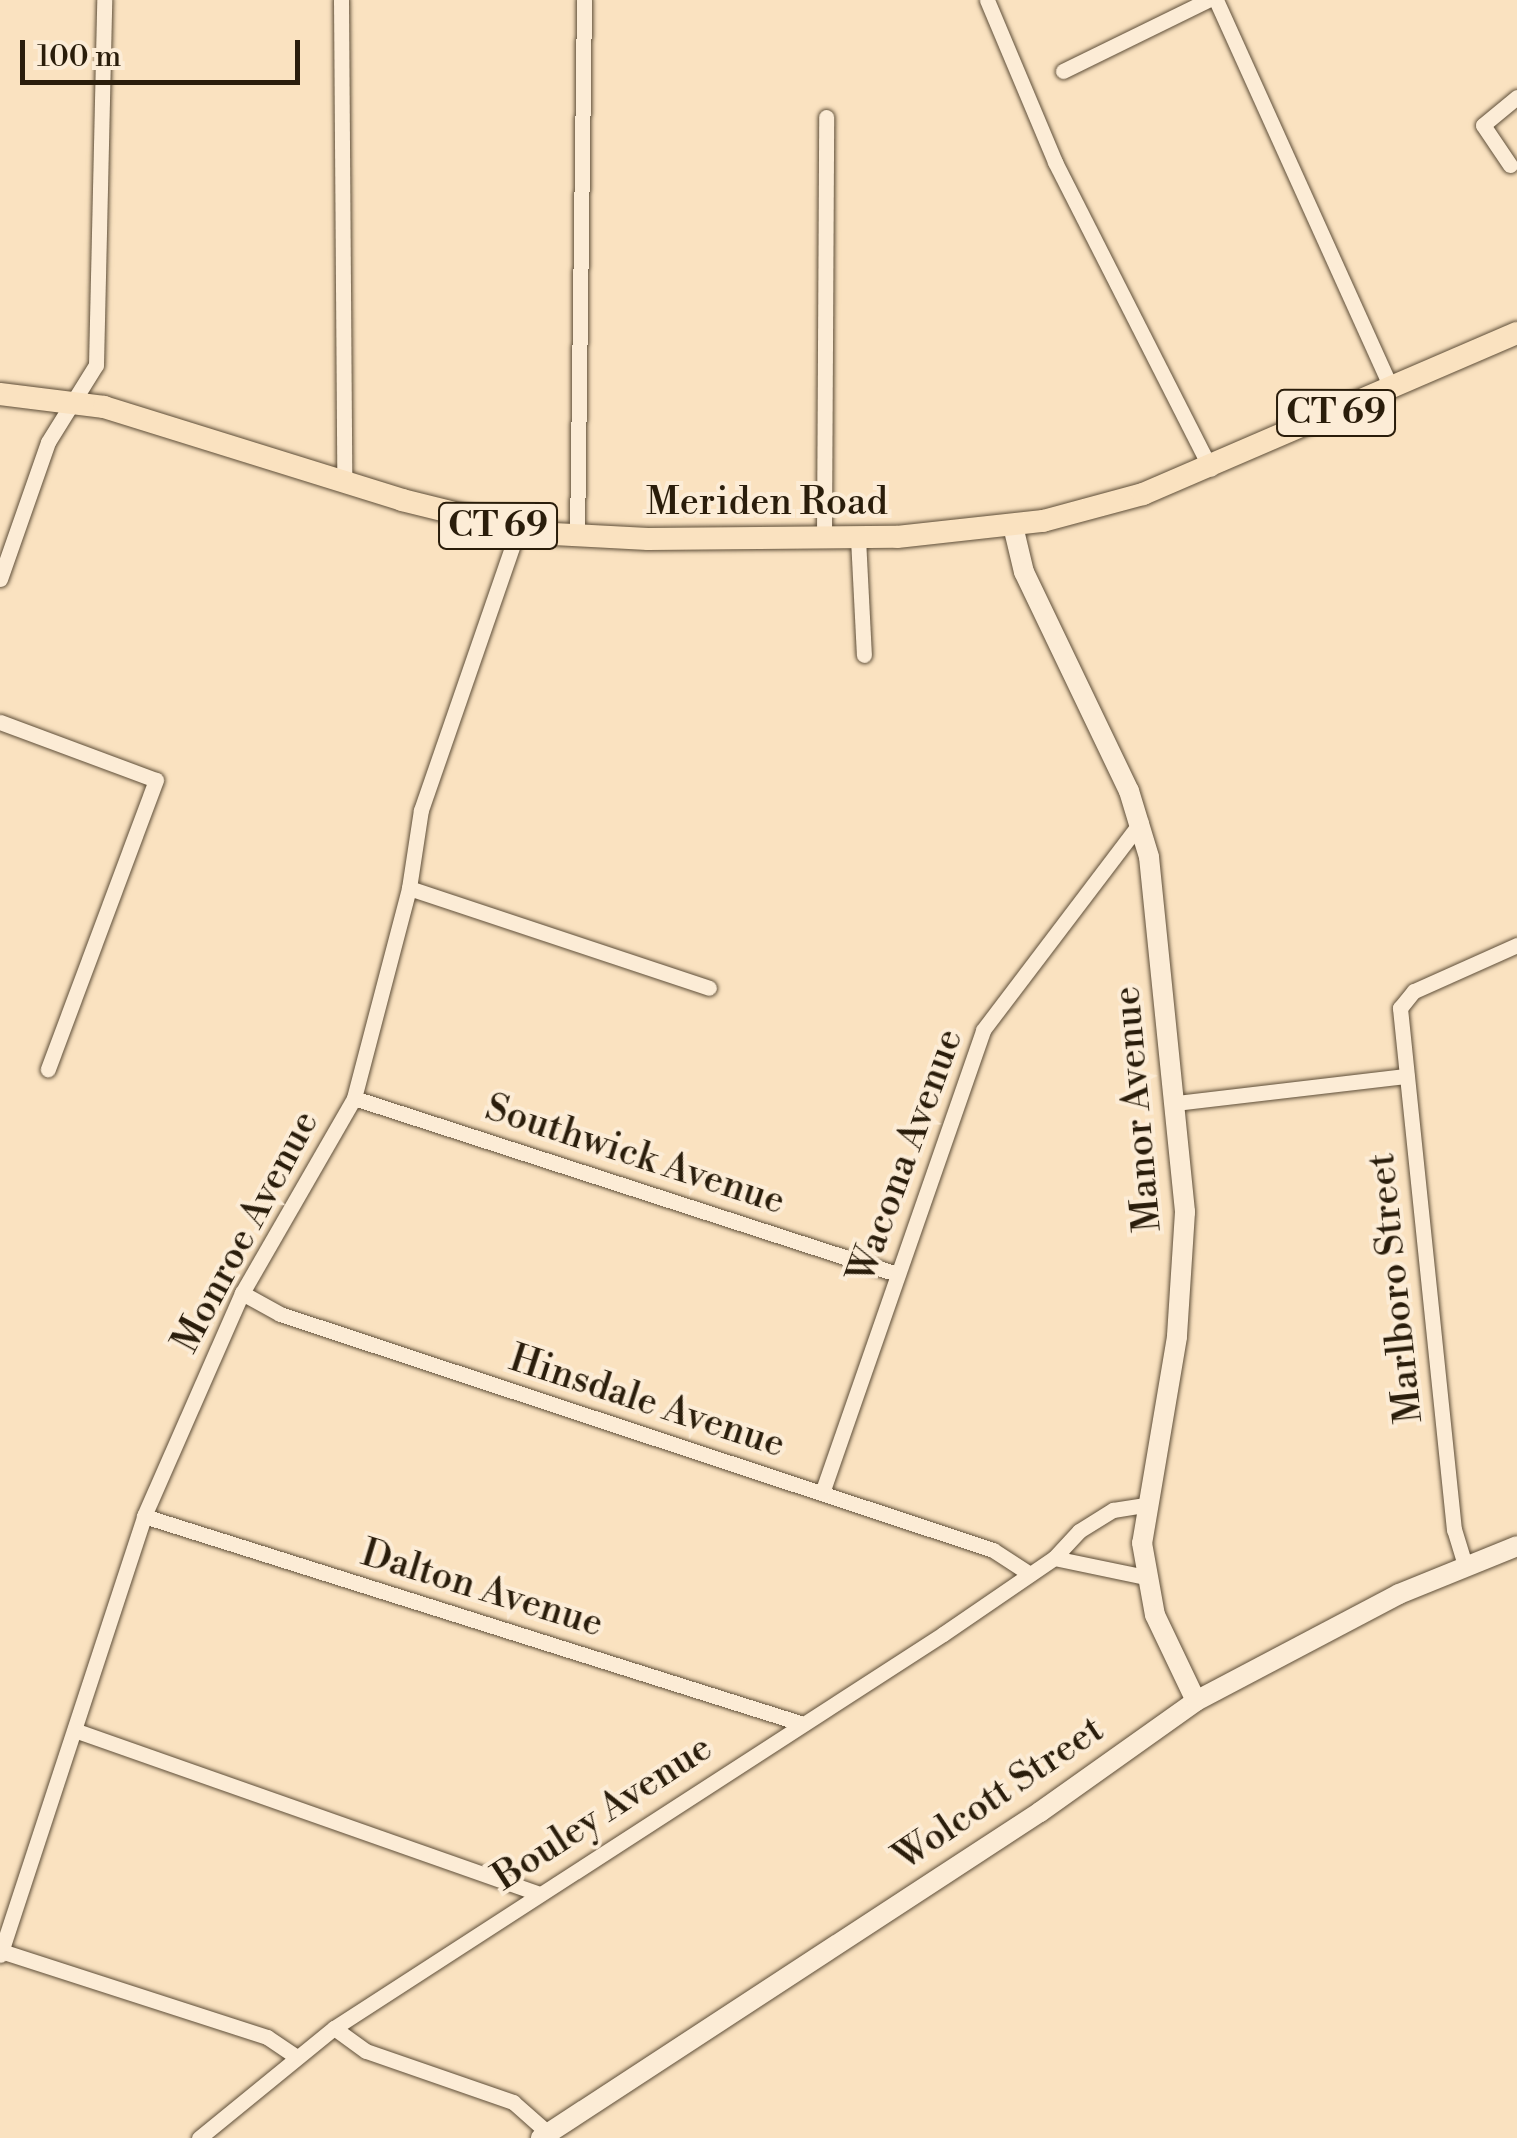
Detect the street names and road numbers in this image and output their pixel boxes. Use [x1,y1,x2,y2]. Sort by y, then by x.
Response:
road number: CT 69 [1276,383,1396,443]
street label: Meriden Road [646,480,888,526]
road number: CT 69 [438,496,558,556]
street label: Manor Avenue [1105,984,1171,1234]
street label: Wacona Avenue [839,1023,973,1289]
street label: Southwick Avenue [480,1085,790,1225]
street label: Monroe Avenue [163,1103,329,1361]
street label: Marlboro Street [1359,1151,1433,1425]
street label: Hinsdale Avenue [504,1336,790,1468]
street label: Dalton Avenue [356,1531,608,1647]
street label: Wolcott Street [886,1707,1112,1881]
street label: Bouley Avenue [485,1725,721,1901]

